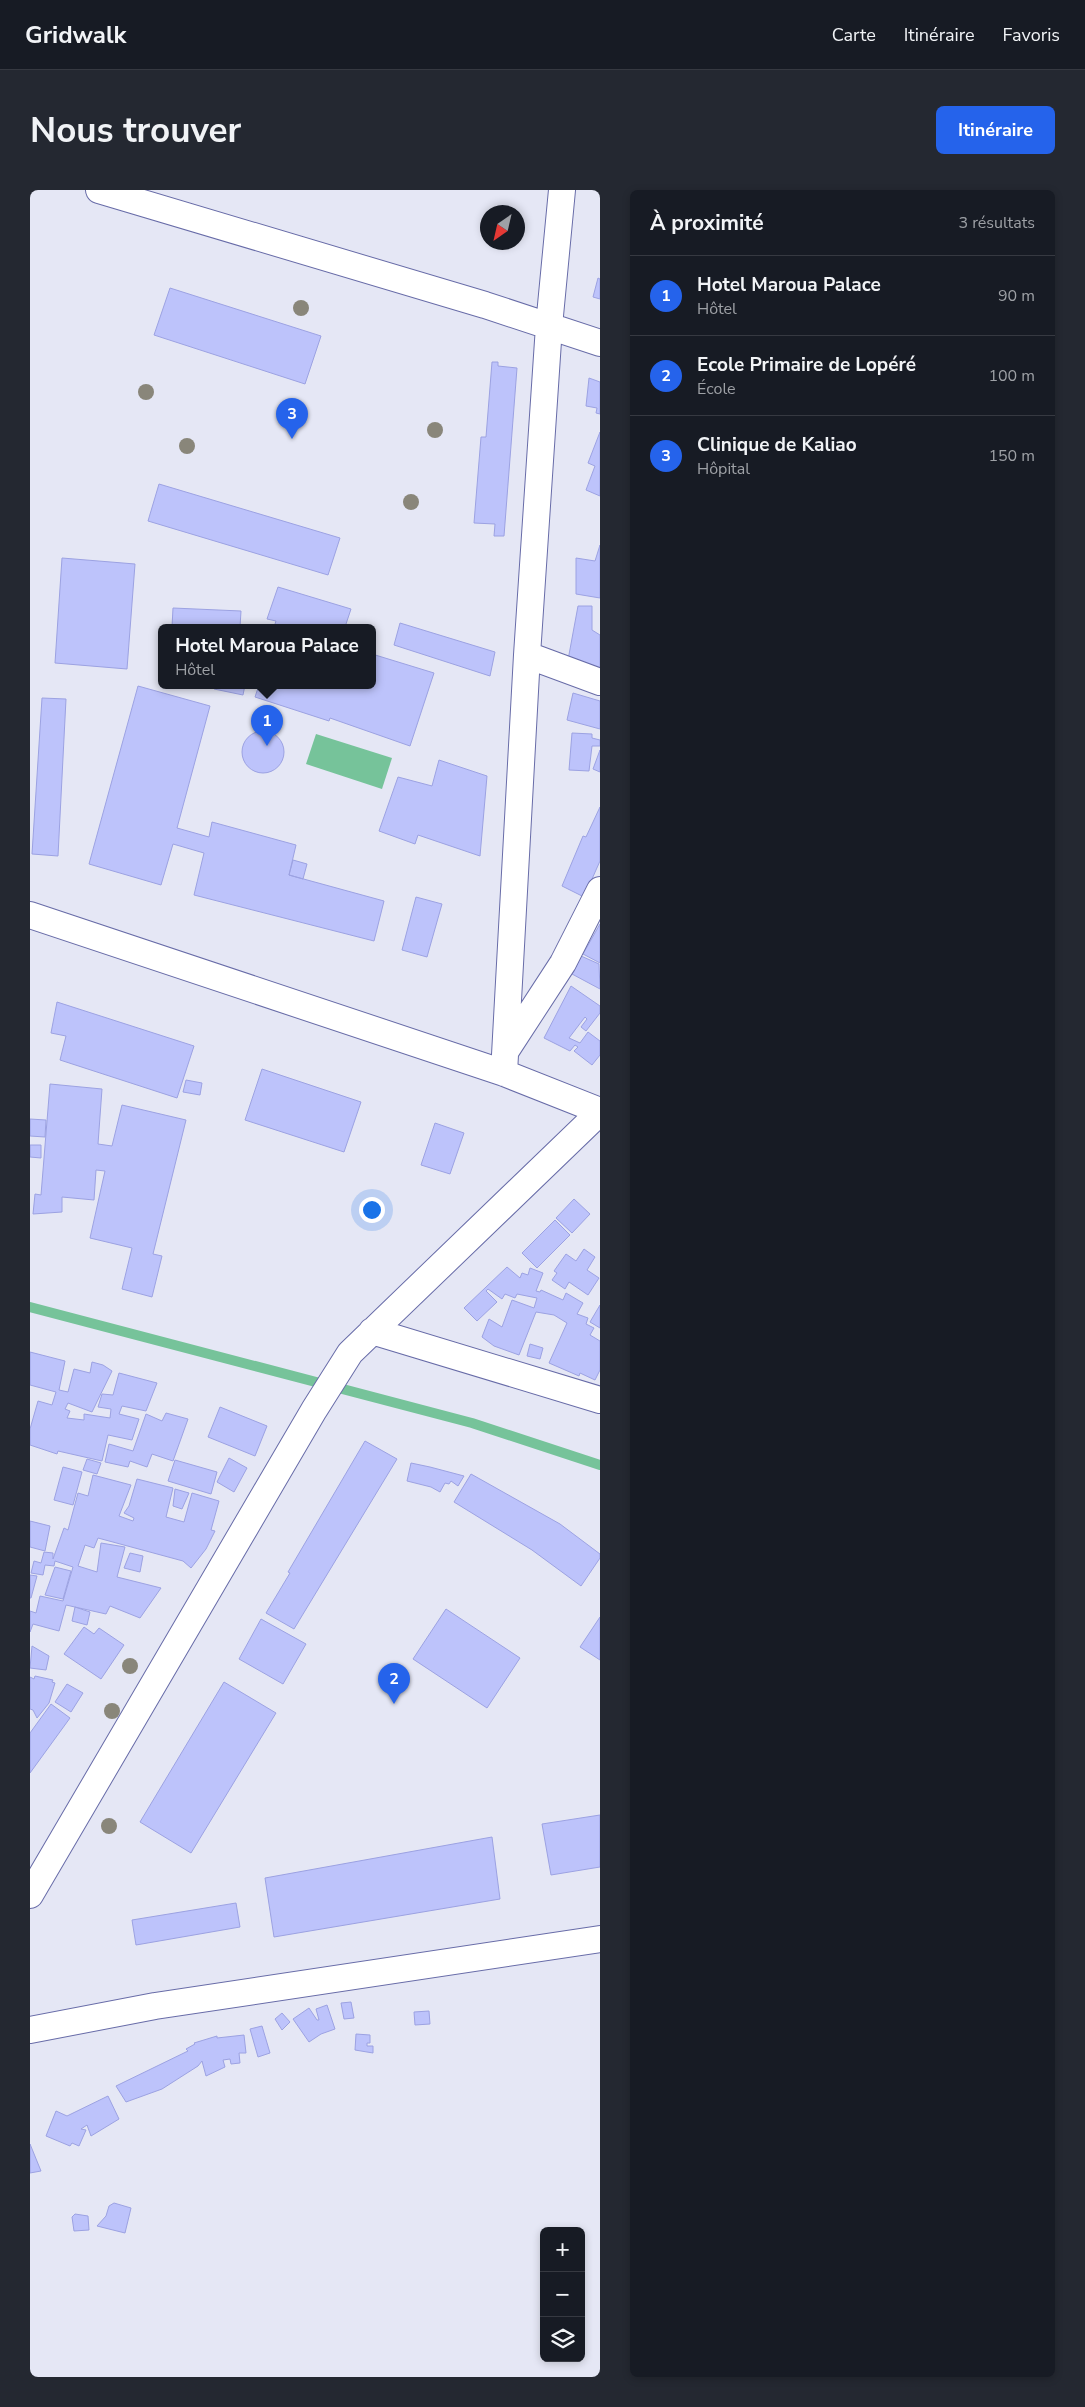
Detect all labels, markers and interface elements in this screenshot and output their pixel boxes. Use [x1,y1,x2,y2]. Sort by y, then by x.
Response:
text: Gridwalk [25,19,126,51]
text: Carte [832,23,876,47]
text: Itinéraire [904,23,975,47]
text: Favoris [1003,23,1060,47]
button: Itinéraire [936,106,1055,154]
text: Nous trouver [30,107,241,154]
north arrow [480,205,525,250]
text: À proximité [650,209,764,237]
text: 3 résultats [959,212,1035,234]
text: Hotel Maroua Palace [697,272,881,298]
text: 1 [661,285,671,307]
text: 90 m [998,285,1035,307]
text: Hôtel [697,298,737,320]
text: Ecole Primaire de Lopéré [697,352,916,378]
text: 2 [661,365,671,387]
text: 100 m [988,365,1035,387]
text: École [697,378,736,400]
pin: 3 [276,398,308,439]
text: Clinique de Kaliao [697,432,857,458]
text: 3 [661,445,671,467]
text: 150 m [988,445,1035,467]
text: Hôpital [697,458,750,480]
popup [158,624,376,689]
text: Hotel Maroua Palace [175,633,359,659]
text: Hôtel [175,659,215,681]
pin: 1 [251,705,283,746]
your location [359,1197,385,1223]
pin: 2 [378,1663,410,1704]
map controls [540,2227,585,2362]
button: + [540,2227,585,2272]
button: − [540,2272,585,2317]
button: layers [540,2317,585,2362]

